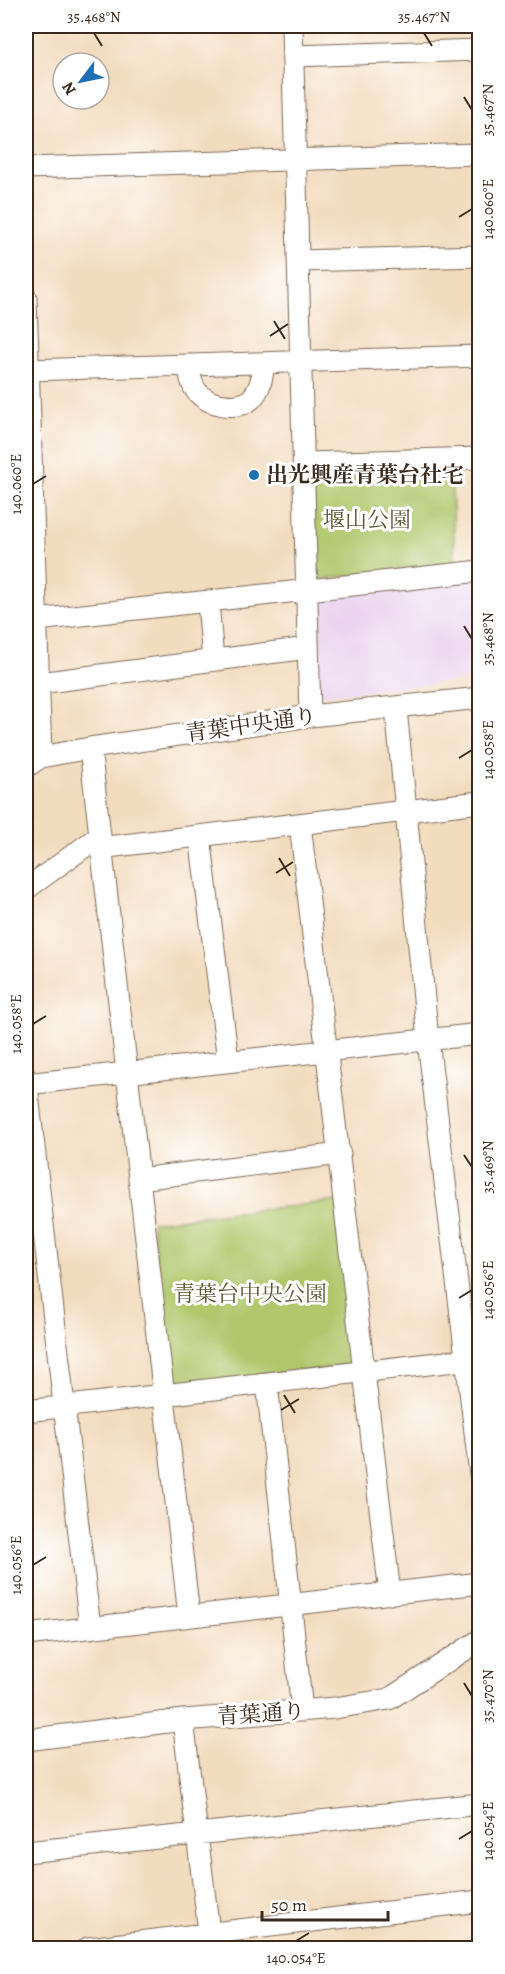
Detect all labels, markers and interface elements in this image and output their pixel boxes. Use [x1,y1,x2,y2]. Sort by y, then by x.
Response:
text: 35.468°N [67,7,121,27]
text: 35.467°N [398,7,451,27]
north arrow [51,51,111,111]
text: N [57,77,82,99]
text: 35.467°N [478,83,498,136]
text: 140.060°E [478,179,498,239]
text: 140.060°E [6,454,26,514]
place label: 出光興産青葉台社宅 [266,460,464,490]
marker: 出光興産青葉台社宅 [247,468,261,482]
park label: 堰山公園 [323,505,411,535]
text: 35.468°N [478,612,498,666]
street label: 青葉中央通り [184,701,318,749]
text: 140.058°E [478,720,498,780]
text: 140.058°E [6,994,26,1054]
text: 35.469°N [478,1140,498,1194]
text: 140.056°E [478,1260,498,1320]
park label: 青葉台中央公園 [173,1279,327,1309]
text: 140.056°E [6,1535,26,1595]
text: 35.470°N [478,1669,498,1723]
street label: 青葉通り [216,1696,306,1732]
text: 140.054°E [478,1801,498,1861]
scale bar [262,1884,388,1922]
text: 50 m [271,1893,307,1917]
text: 140.054°E [266,1948,326,1968]

